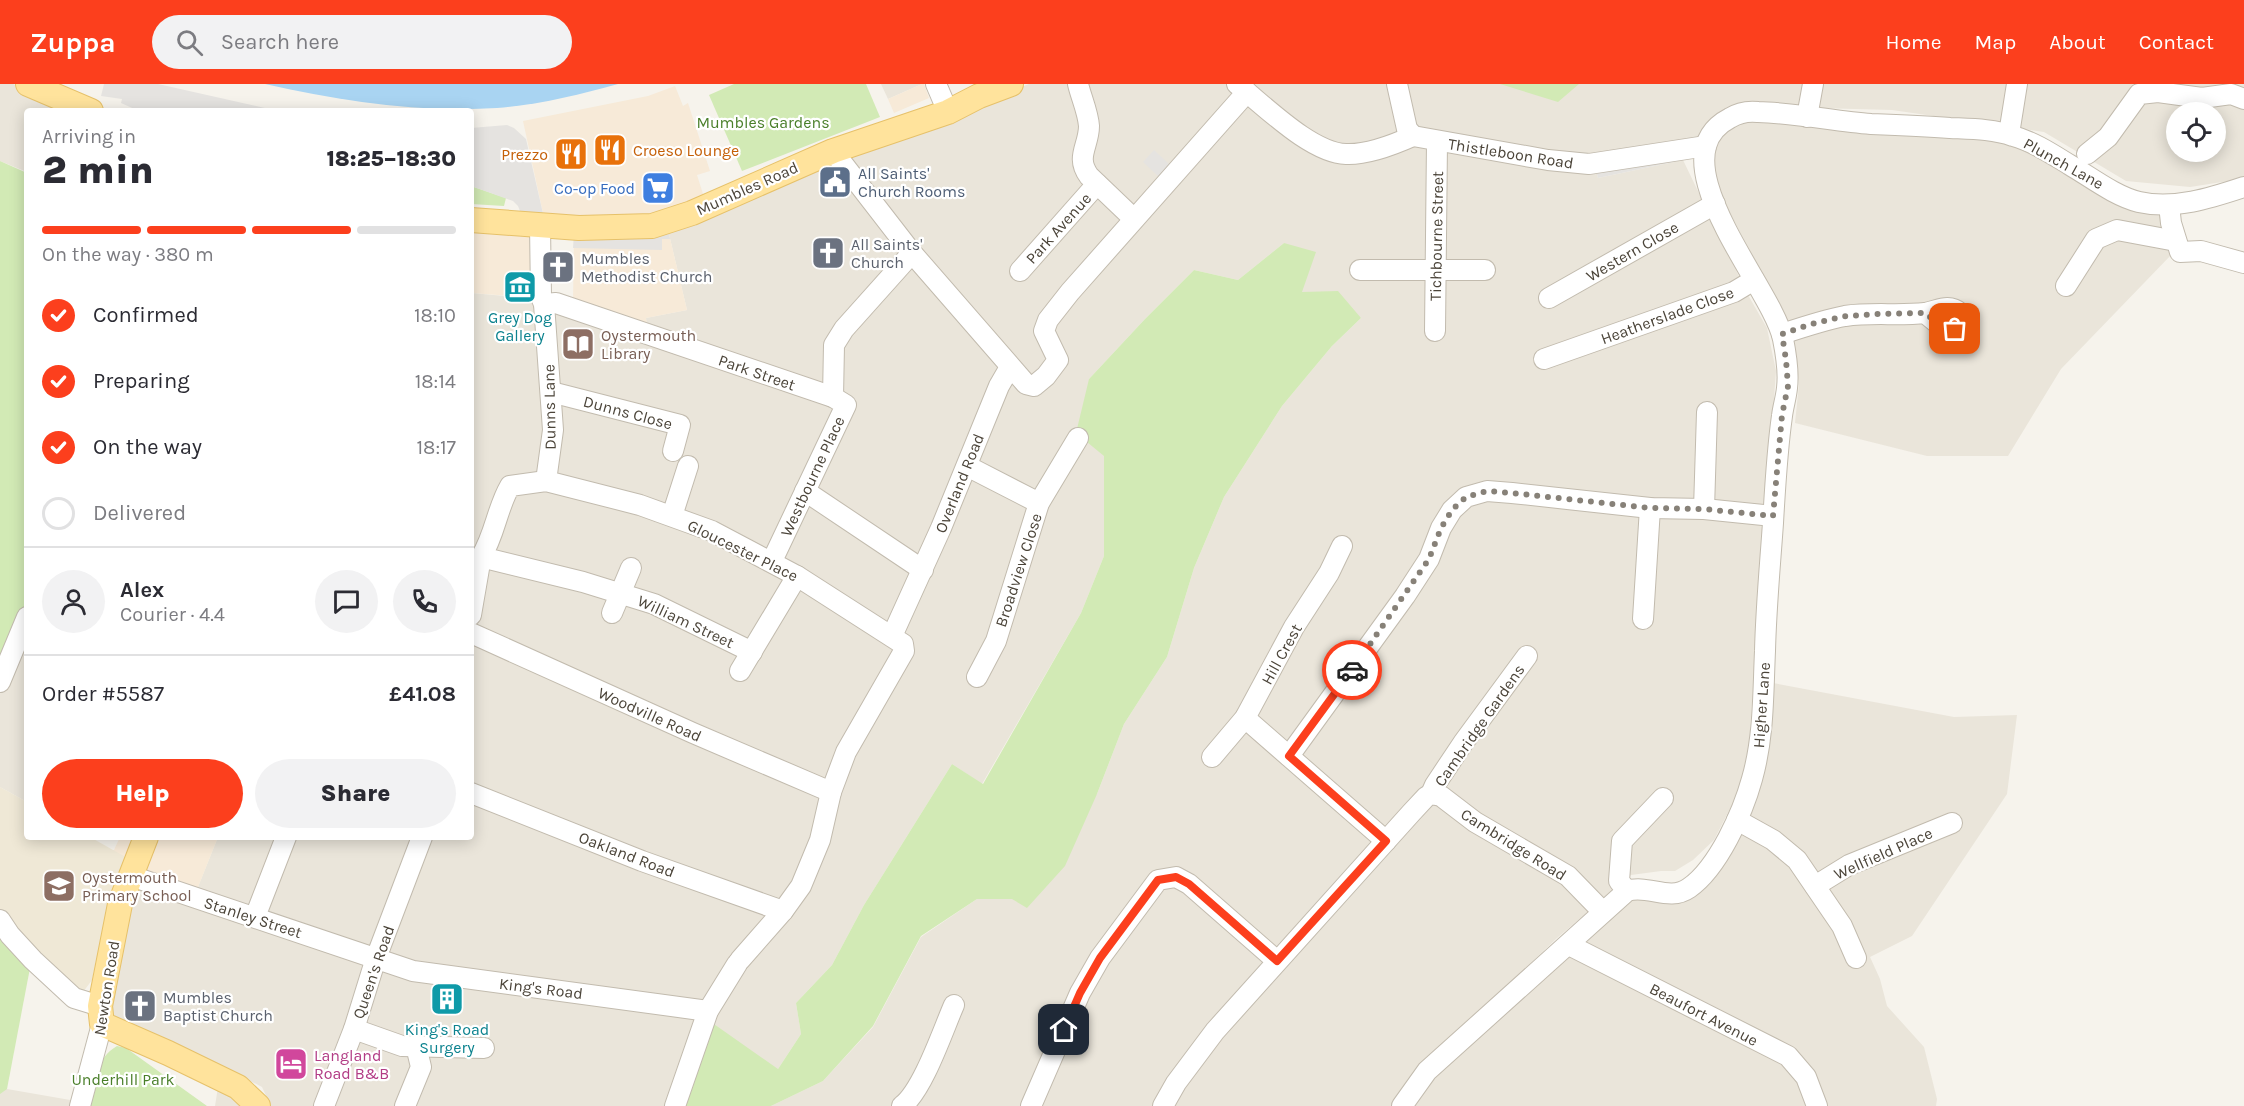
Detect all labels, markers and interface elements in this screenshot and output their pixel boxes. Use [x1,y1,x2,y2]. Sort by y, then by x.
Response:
search box [152,15,572,69]
text: Zuppa [30,26,116,59]
icon: search [173,26,206,59]
text: Search here [221,29,339,55]
text: Home [1886,30,1942,54]
text: Map [1975,30,2016,54]
text: About [2049,30,2106,54]
text: Contact [2139,30,2214,54]
map controls [2166,102,2226,162]
button: locate [2166,102,2226,162]
park label: Mumbles Gardens [696,113,830,132]
text: Arriving in [42,125,136,148]
restaurant icon: Croeso Lounge [592,132,628,168]
street label: Thistleboon Road [1447,134,1575,173]
street label: Plunch Lane [2020,134,2107,193]
restaurant icon: Prezzo [553,136,589,172]
place label: Croeso Lounge [633,141,739,160]
place label: Prezzo [501,145,548,164]
text: 18:25–18:30 [326,146,456,172]
text: 2 min [42,147,154,193]
street label: Mumbles Road [693,158,801,219]
public building icon: All Saints' Church Rooms [817,164,853,200]
place label: All Saints' Church Rooms [858,164,965,201]
supermarket icon: Co-op Food [640,170,676,206]
street label: Tichbourne Street [1426,171,1447,301]
place label: Co-op Food [554,179,635,198]
street label: Park Avenue [1022,189,1095,268]
street label: Western Close [1583,217,1682,286]
church icon: All Saints' Church [810,235,846,271]
place label: All Saints' Church [851,235,922,272]
text: On the way · 380 m [42,243,214,266]
church icon: Mumbles Methodist Church [540,249,576,285]
place label: Mumbles Methodist Church [581,249,713,286]
museum icon: Grey Dog Gallery [502,269,538,305]
street label: Heatherslade Close [1598,283,1736,348]
icon: check [42,299,75,332]
text: Confirmed [93,302,199,328]
pin [1929,303,1980,354]
text: 18:10 [414,304,456,327]
place label: Grey Dog Gallery [488,308,552,345]
icon: bag [1938,312,1971,345]
library icon: Oystermouth Library [560,326,596,362]
place label: Oystermouth Library [601,326,696,363]
street label: Park Street [716,350,798,395]
street label: Dunns Lane [539,364,560,450]
icon: check [42,365,75,398]
text: Preparing [93,368,190,394]
text: 18:14 [415,370,456,393]
street label: Dunns Close [581,391,674,433]
street label: Westbourne Place [776,413,849,539]
icon: check [42,431,75,464]
street label: Overland Road [931,431,988,536]
text: On the way [93,434,202,460]
text: 18:17 [416,436,456,459]
text: Delivered [93,500,186,526]
street label: Broadview Close [991,511,1046,630]
street label: Gloucester Place [684,515,801,585]
button: person [42,570,105,633]
button: chat [315,570,378,633]
button: phone [393,570,456,633]
text: Alex [120,577,164,603]
street label: William Street [635,591,737,652]
text: Courier · 4.4 [120,603,225,626]
street label: Hill Crest [1257,621,1306,688]
courier [1322,640,1382,700]
icon: car [1336,654,1369,687]
street label: Cambridge Gardens [1430,661,1529,790]
street label: Higher Lane [1749,661,1774,749]
text: Order #5587 [42,681,164,707]
text: £41.08 [389,681,456,707]
street label: Woodville Road [595,683,705,746]
button: Help [42,759,243,828]
button: Share [255,759,456,828]
street label: Cambridge Road [1457,804,1570,885]
street label: Wellfield Place [1831,823,1935,884]
street label: Oakland Road [576,827,677,881]
school or university icon: Oystermouth Primary School [41,868,77,904]
place label: Oystermouth Primary School [82,868,192,905]
street label: Stanley Street [201,893,304,942]
street label: Queen's Road [349,923,398,1021]
street label: Newton Road [90,939,123,1037]
street label: King's Road [498,974,584,1003]
street label: Beaufort Avenue [1646,979,1761,1050]
building icon: King's Road Surgery [429,981,465,1017]
church icon: Mumbles Baptist Church [122,988,158,1024]
place label: Mumbles Baptist Church [163,988,273,1025]
pin [1038,1004,1089,1055]
icon: home [1047,1013,1080,1046]
place label: King's Road Surgery [405,1020,489,1057]
hotel icon: Langland Road B&B [273,1046,309,1082]
place label: Langland Road B&B [314,1046,389,1083]
park label: Underhill Park [71,1070,175,1089]

